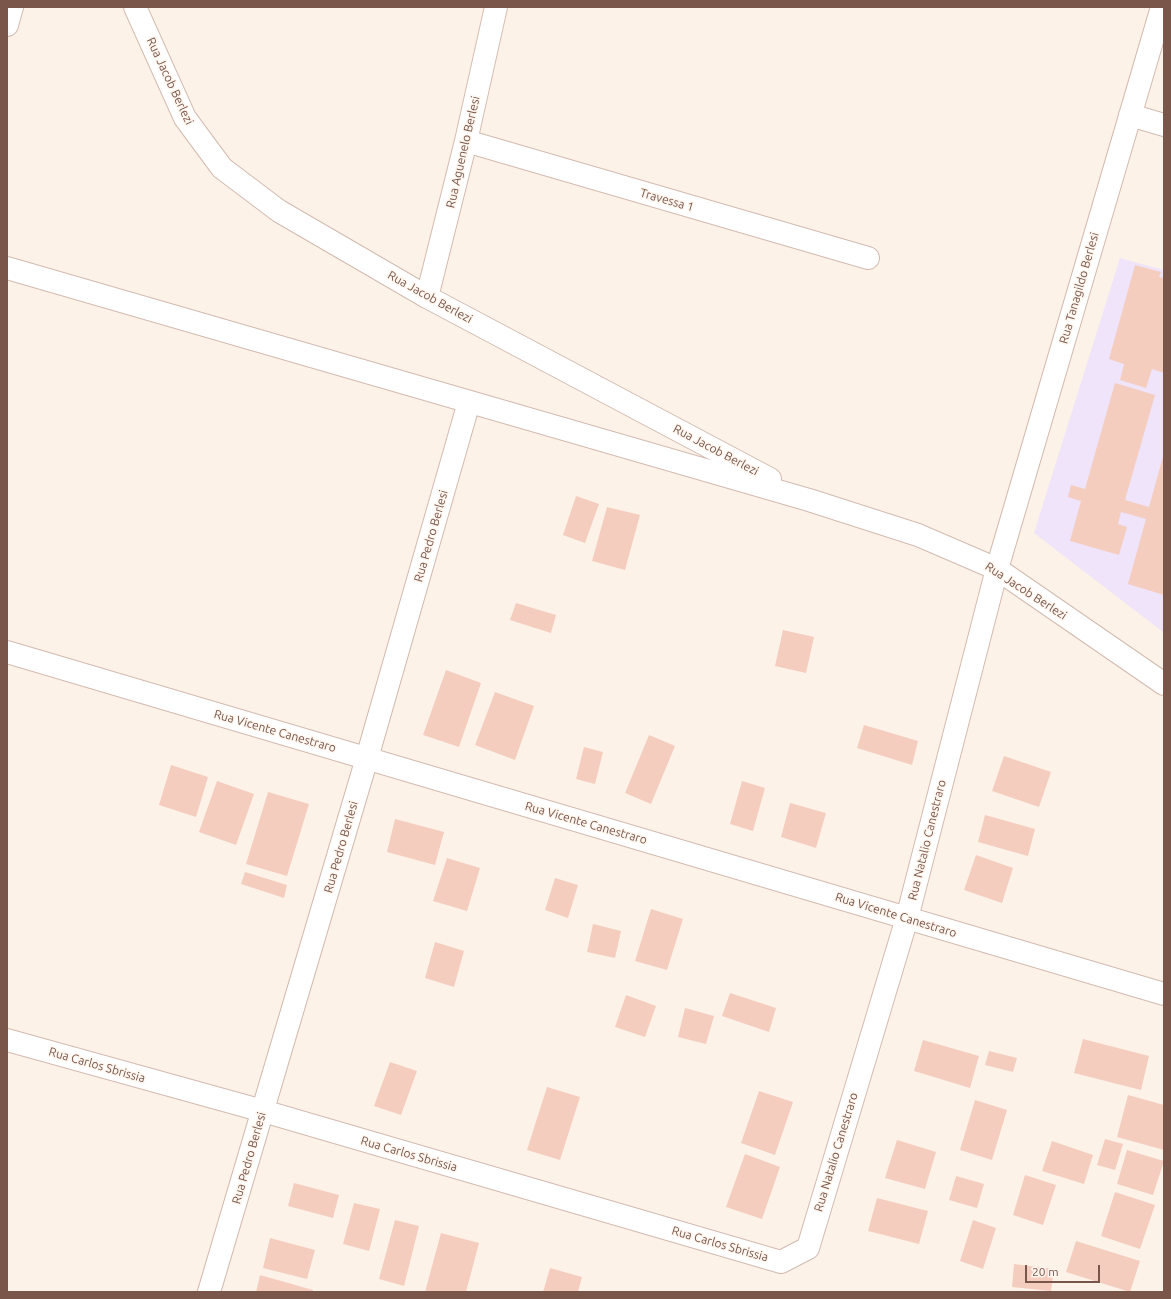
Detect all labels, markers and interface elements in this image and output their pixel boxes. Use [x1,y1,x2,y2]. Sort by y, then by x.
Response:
street label: Rua Jacob Berlezi [143,35,197,127]
street label: Rua Aguenelo Berlesi [443,95,483,209]
street label: Travessa 1 [638,185,696,215]
street label: Rua Tanagildo Berlesi [1056,231,1102,345]
street label: Rua Jacob Berlezi [385,268,475,326]
street label: Rua Jacob Berlezi [671,421,761,479]
street label: Rua Pedro Berlesi [411,488,451,584]
street label: Rua Jacob Berlezi [982,559,1070,623]
street label: Rua Vicente Canestraro [212,707,338,755]
street label: Rua Natalio Canestraro [905,778,949,902]
street label: Rua Pedro Berlesi [321,799,361,895]
street label: Rua Vicente Canestraro [523,799,649,847]
street label: Rua Vicente Canestraro [833,890,959,940]
street label: Rua Carlos Sbrissia [47,1044,147,1086]
street label: Rua Natalio Canestraro [811,1091,861,1213]
street label: Rua Pedro Berlesi [229,1110,269,1206]
street label: Rua Carlos Sbrissia [359,1133,459,1175]
street label: Rua Carlos Sbrissia [670,1223,770,1265]
scale bar [1027,1257,1102,1283]
text: 20 m [1032,1265,1059,1278]

